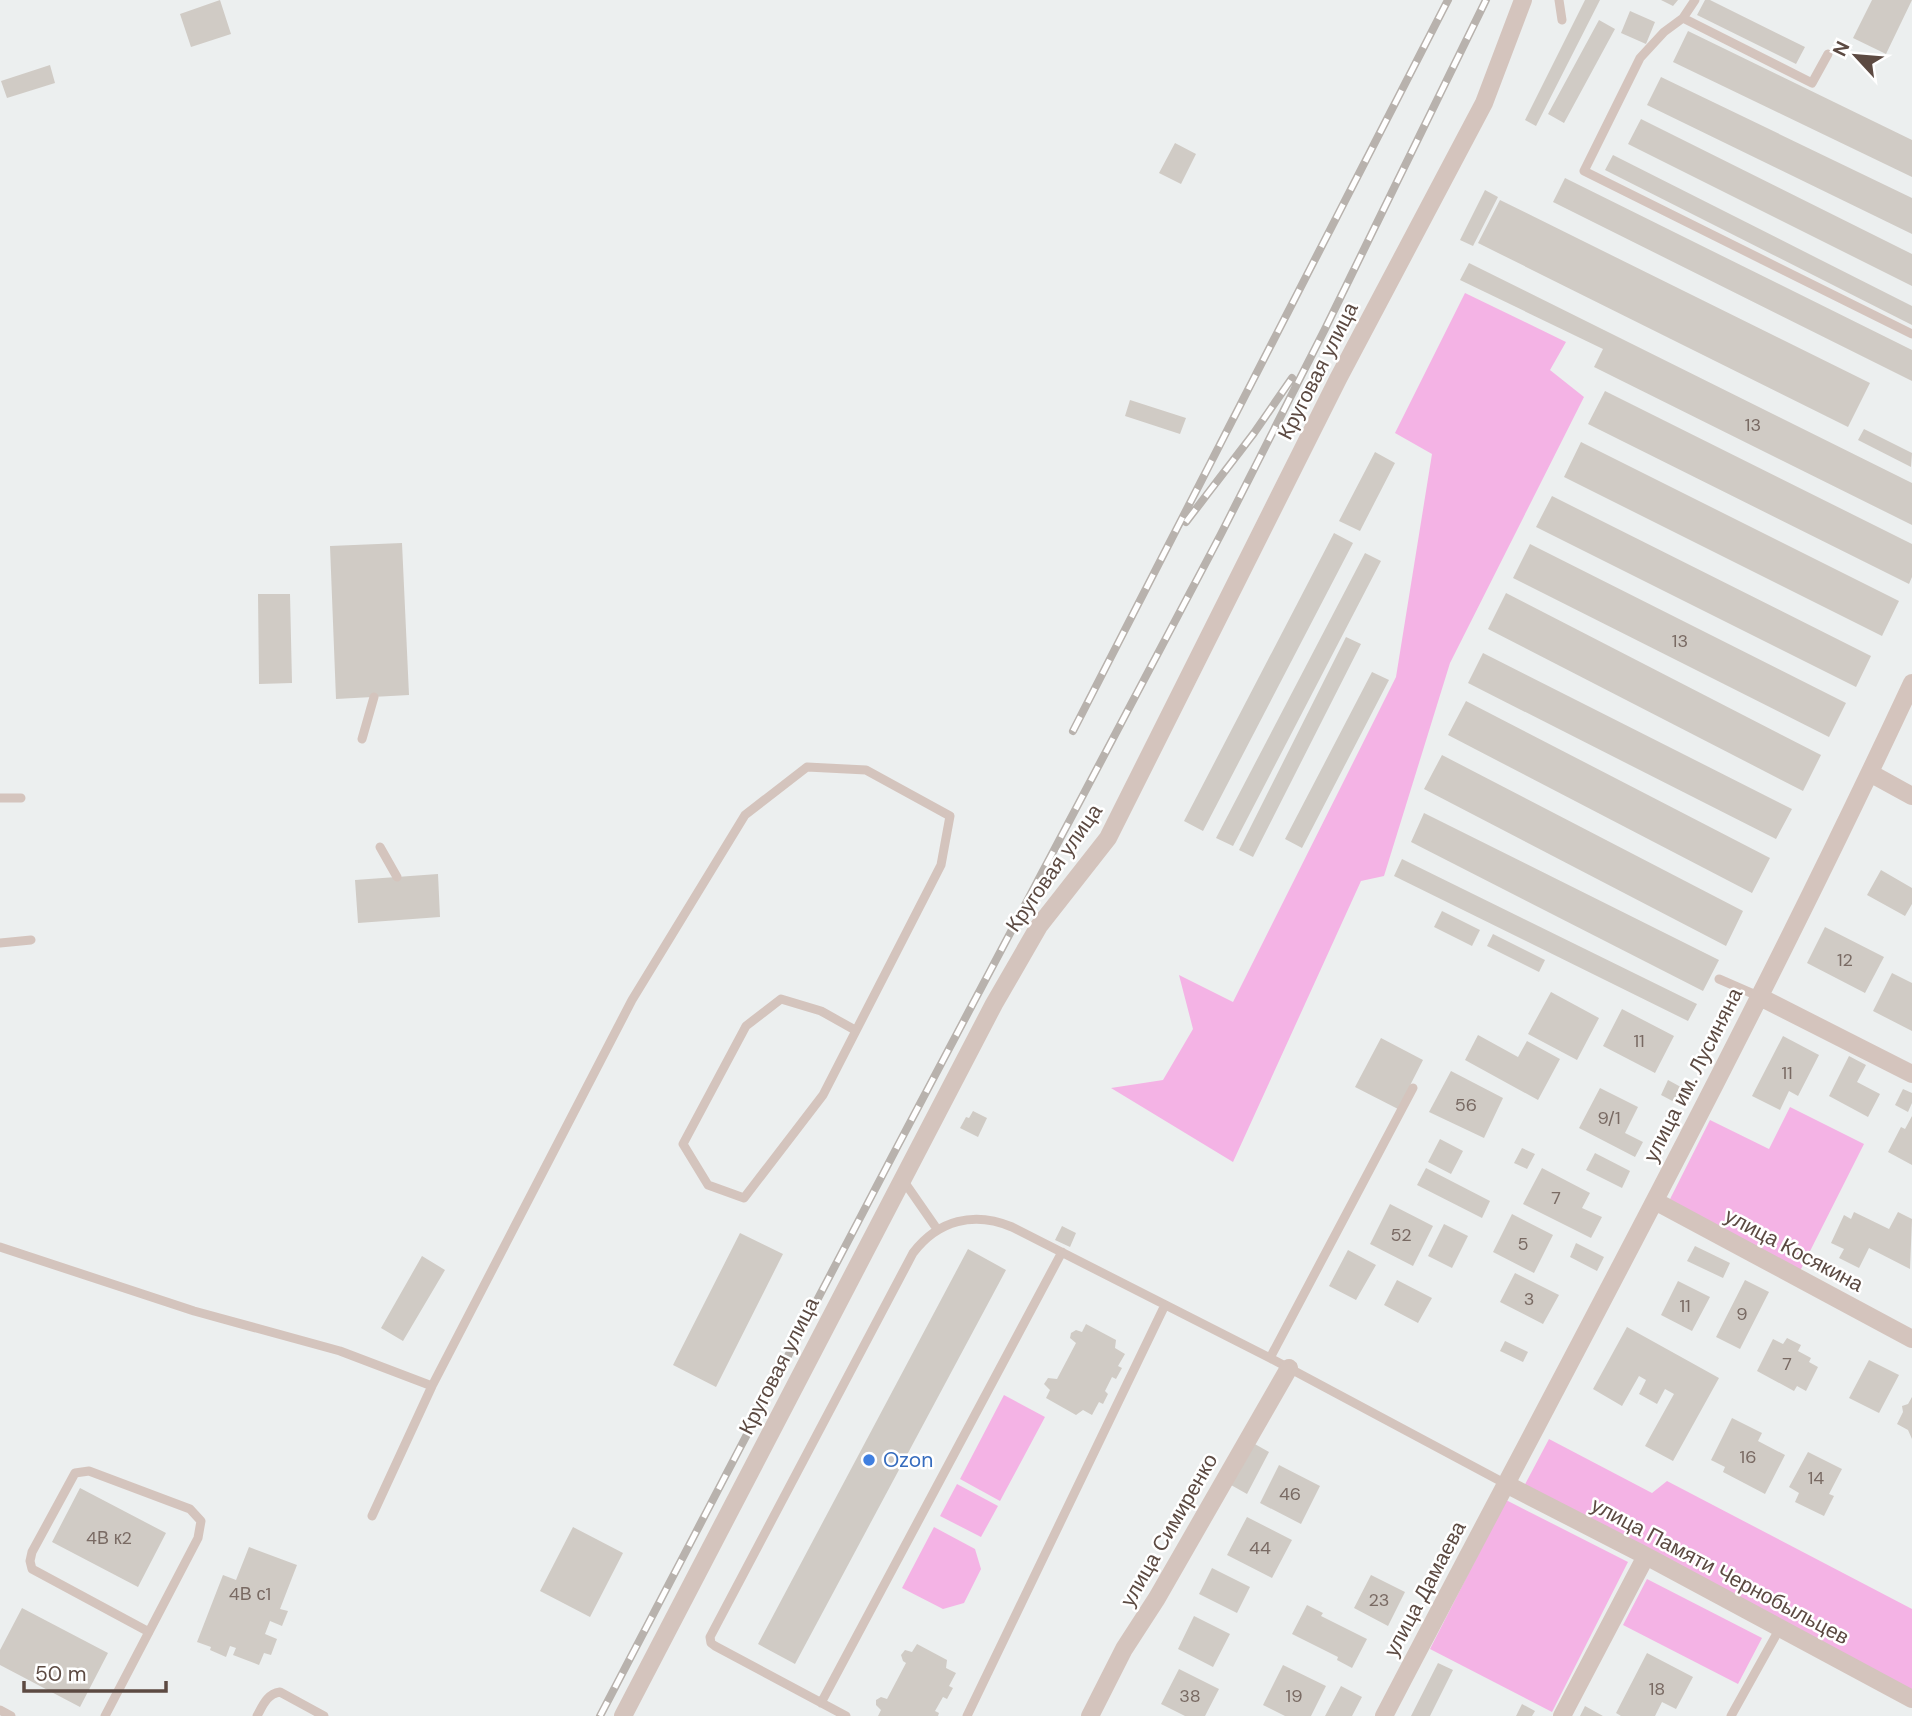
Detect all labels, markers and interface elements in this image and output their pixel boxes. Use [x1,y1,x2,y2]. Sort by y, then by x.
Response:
north arrow [1821,21,1891,91]
text: N [1827,37,1855,60]
street label: Круговая улица [1271,297,1365,444]
house number: 13 [1745,413,1761,437]
house number: 13 [1672,629,1688,653]
street label: Круговая улица [999,798,1109,938]
house number: 12 [1837,948,1853,972]
street label: улица им. Лусиняна [1637,983,1749,1167]
house number: 11 [1633,1029,1645,1053]
house number: 11 [1781,1061,1793,1085]
house number: 56 [1455,1093,1477,1117]
house number: 9/1 [1597,1106,1621,1130]
house number: 7 [1551,1186,1561,1210]
street label: улица Косякина [1720,1202,1869,1298]
house number: 52 [1390,1223,1412,1247]
house number: 5 [1518,1232,1528,1256]
house number: 3 [1524,1287,1534,1311]
street label: Круговая улица [732,1292,826,1439]
house number: 11 [1679,1294,1691,1318]
house number: 9 [1736,1302,1748,1326]
house number: 7 [1782,1352,1792,1376]
house number: 16 [1740,1445,1756,1469]
place label: Ozon [883,1446,933,1474]
street label: улица Симиренко [1114,1448,1224,1612]
marker: Ozon [861,1452,877,1468]
house number: 14 [1808,1466,1824,1490]
house number: 46 [1279,1482,1301,1506]
street label: улица Памяти Чернобыльцев [1586,1491,1854,1651]
street label: улица Дамаева [1378,1516,1473,1662]
house number: 4В к2 [86,1526,132,1550]
house number: 44 [1249,1536,1271,1560]
house number: 4В с1 [229,1582,271,1606]
house number: 23 [1368,1588,1390,1612]
scale bar [24,1650,166,1694]
text: 50 m [35,1660,86,1688]
house number: 18 [1649,1677,1665,1701]
house number: 38 [1179,1684,1201,1708]
house number: 19 [1286,1684,1302,1708]

